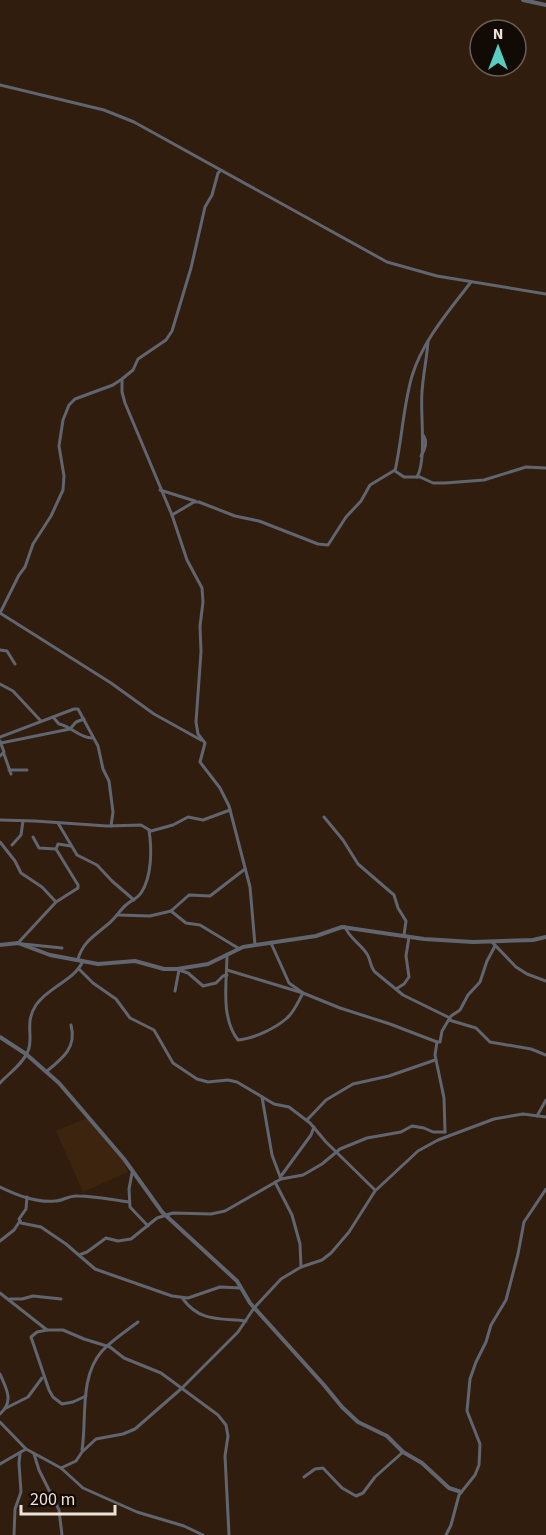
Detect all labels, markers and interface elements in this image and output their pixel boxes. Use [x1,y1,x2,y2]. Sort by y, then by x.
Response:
north arrow [468,18,528,78]
text: N [493,23,503,45]
scale bar [21,1478,116,1516]
text: 200 m [30,1487,75,1512]

